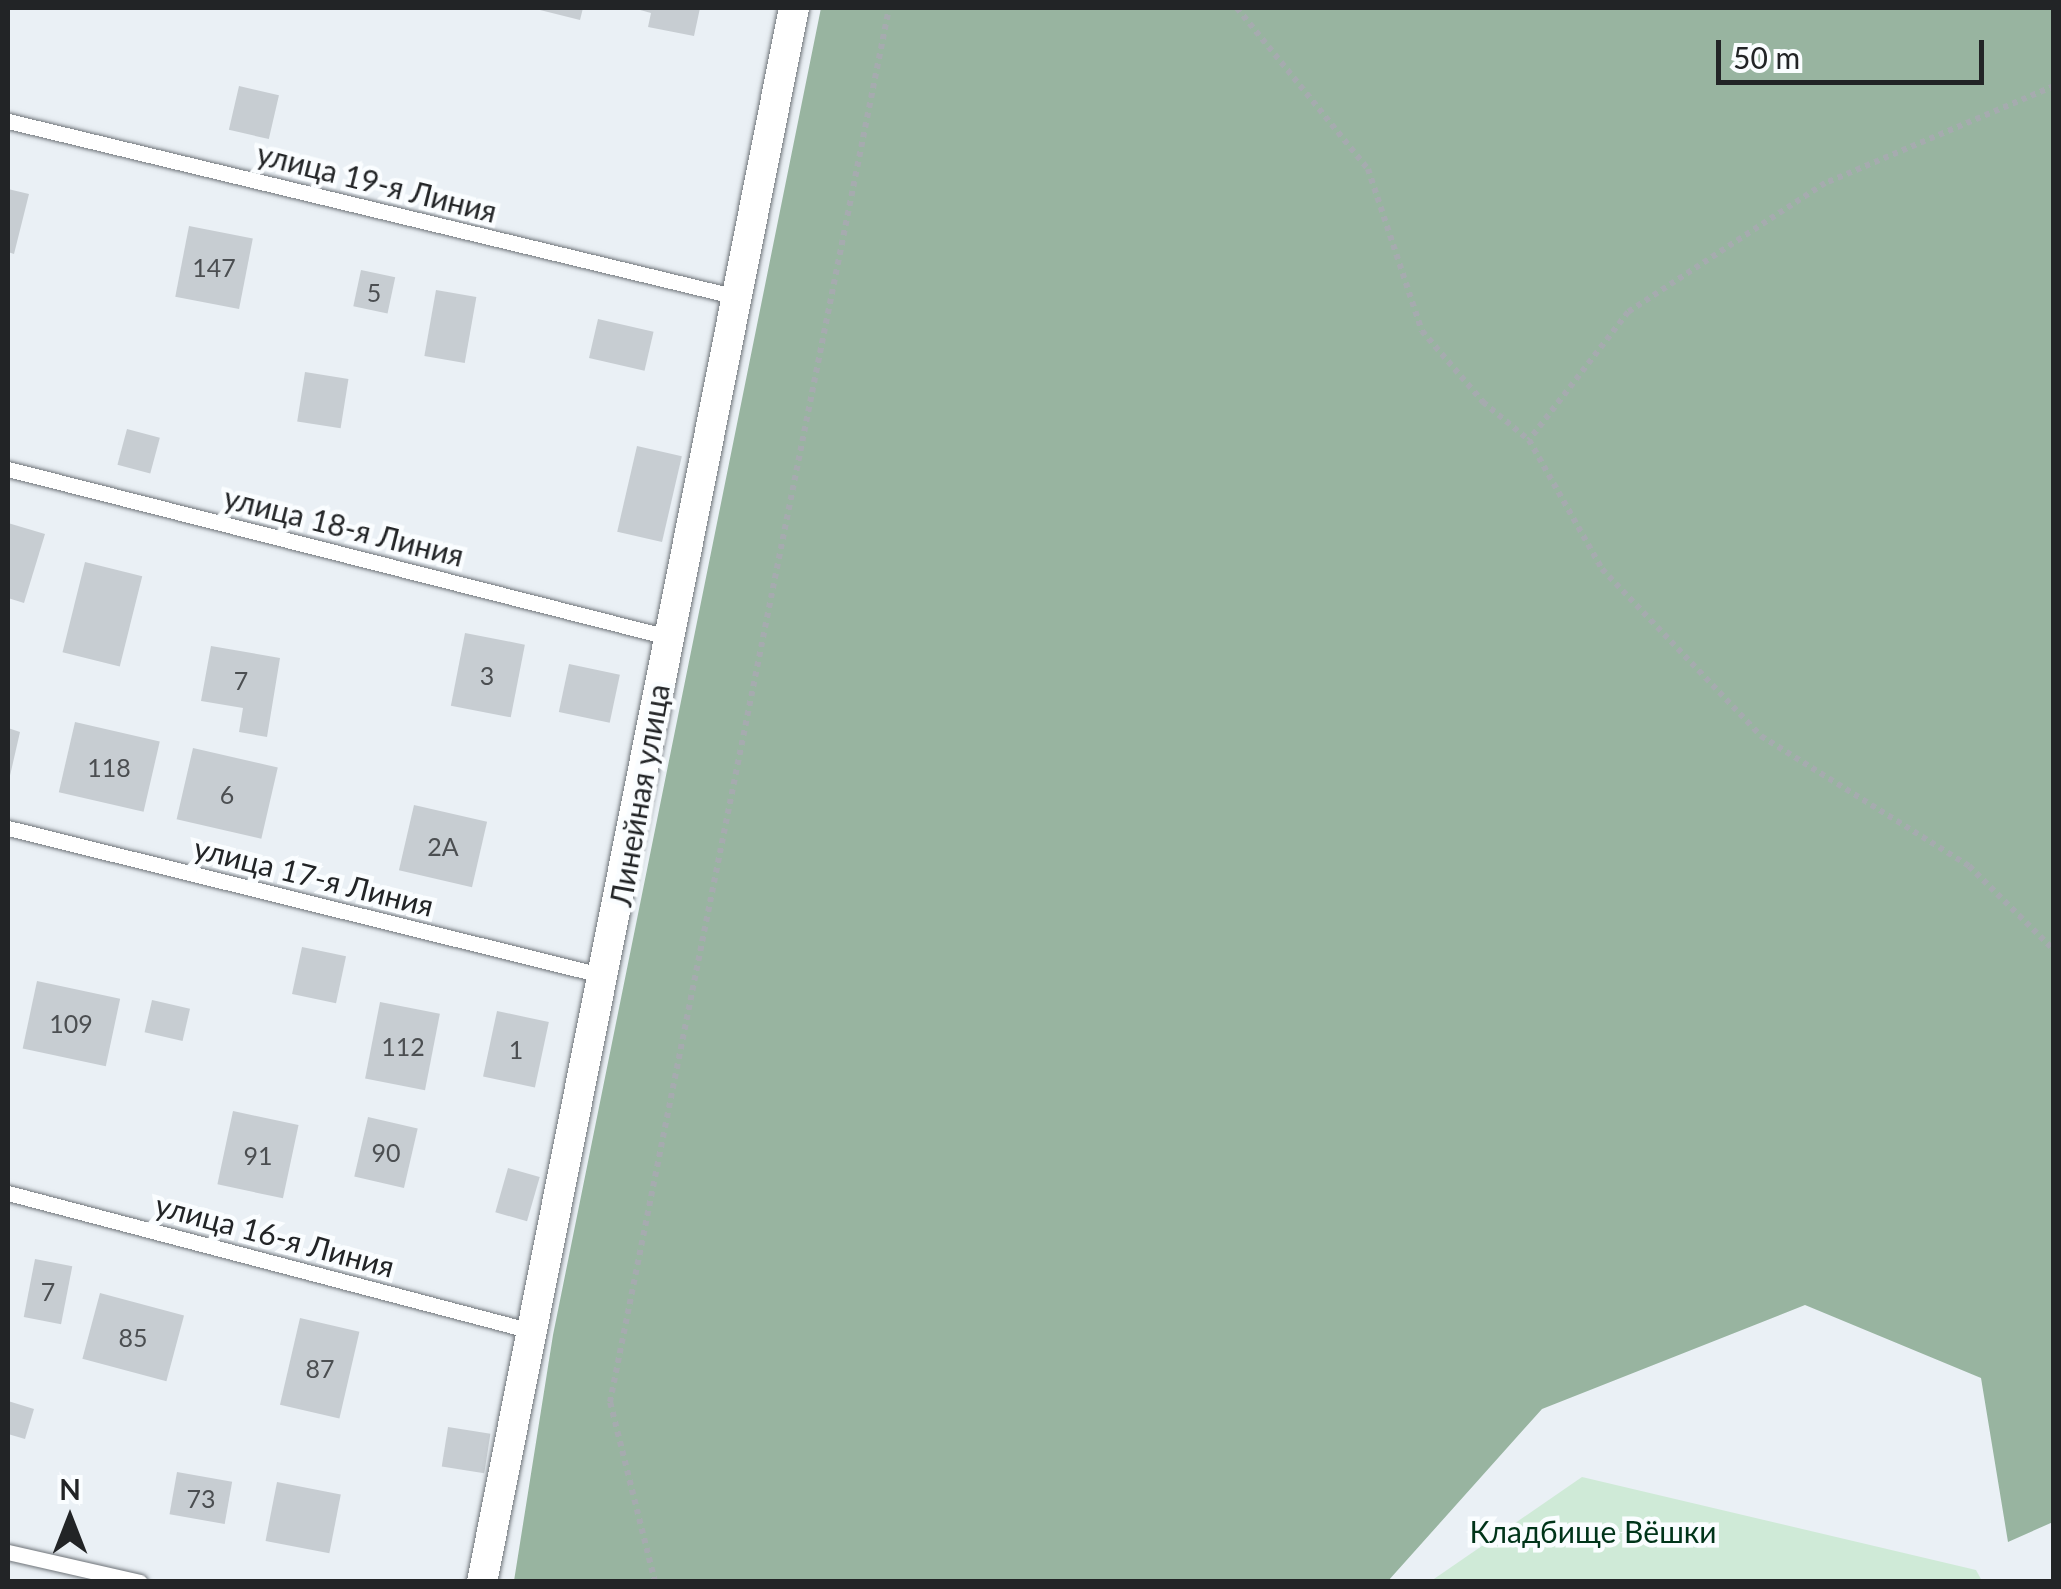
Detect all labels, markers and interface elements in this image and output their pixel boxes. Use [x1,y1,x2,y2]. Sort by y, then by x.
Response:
scale bar [1721,20,1988,82]
text: 50 m [1733,39,1800,75]
street label: улица 19-я Линия [253,135,501,229]
house number: 147 [192,252,236,282]
house number: 5 [367,277,381,307]
street label: улица 18-я Линия [220,479,468,573]
house number: 3 [480,660,494,690]
house number: 7 [234,665,248,695]
street label: Линейная улица [602,681,676,909]
house number: 118 [87,752,131,782]
house number: 6 [220,779,234,809]
street label: улица 17-я Линия [190,829,438,923]
house number: 2А [427,831,459,861]
house number: 109 [49,1008,93,1038]
house number: 112 [381,1031,425,1061]
house number: 1 [509,1034,523,1064]
house number: 90 [372,1137,400,1167]
house number: 91 [244,1140,272,1170]
street label: улица 16-я Линия [152,1186,398,1284]
house number: 7 [41,1276,55,1306]
house number: 85 [119,1322,147,1352]
house number: 87 [306,1353,334,1383]
north arrow [20,1469,120,1569]
text: N [59,1472,81,1506]
house number: 73 [187,1483,215,1513]
park label: Кладбище Вёшки [1469,1513,1717,1549]

